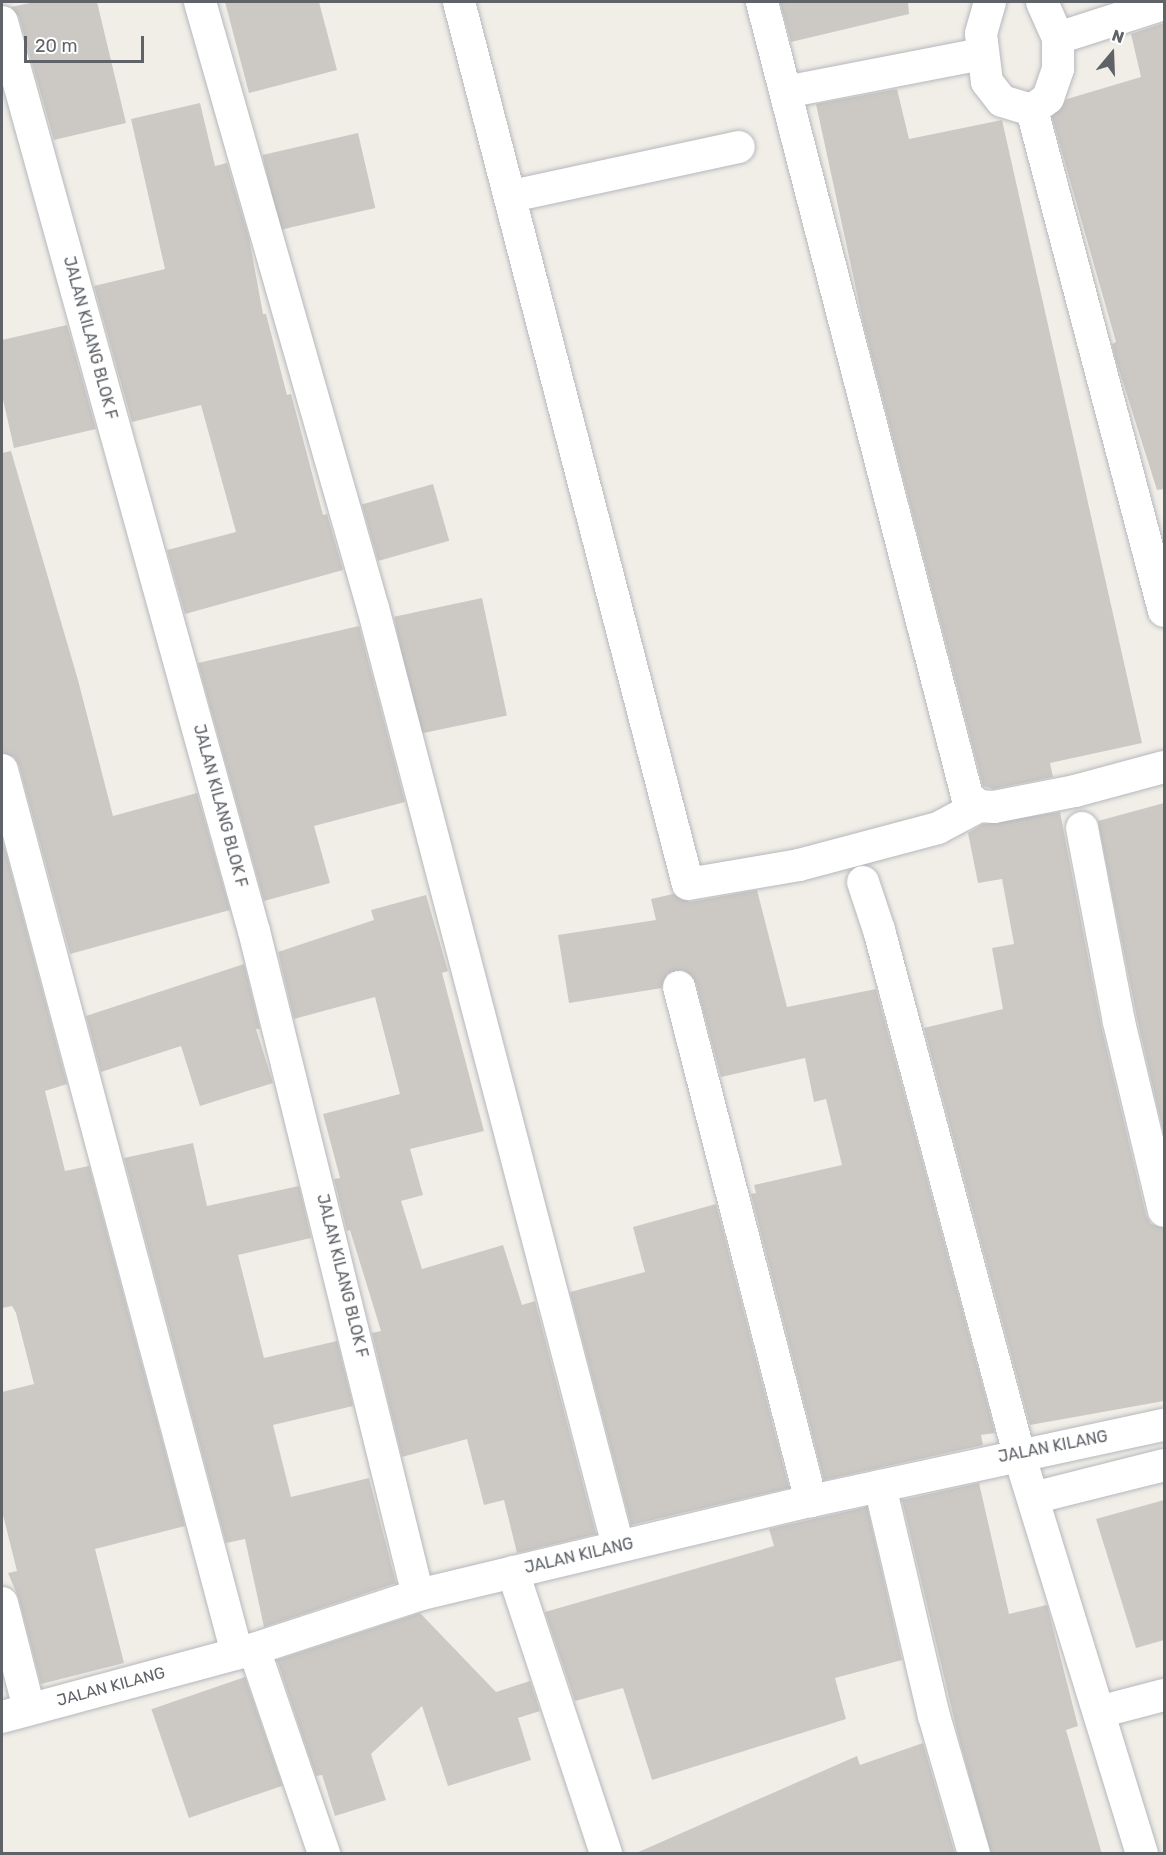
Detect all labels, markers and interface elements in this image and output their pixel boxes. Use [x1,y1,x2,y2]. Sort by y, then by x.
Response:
scale bar [27,24,147,62]
north arrow [1082,24,1142,84]
text: N [1109,26,1127,47]
text: 20 m [35,35,77,57]
street label: JALAN KILANG BLOK F [59,254,121,422]
street label: JALAN KILANG BLOK F [189,722,251,890]
street label: JALAN KILANG BLOK F [312,1192,372,1360]
street label: JALAN KILANG [997,1427,1109,1467]
street label: JALAN KILANG [523,1534,635,1578]
street label: JALAN KILANG [55,1663,167,1711]

